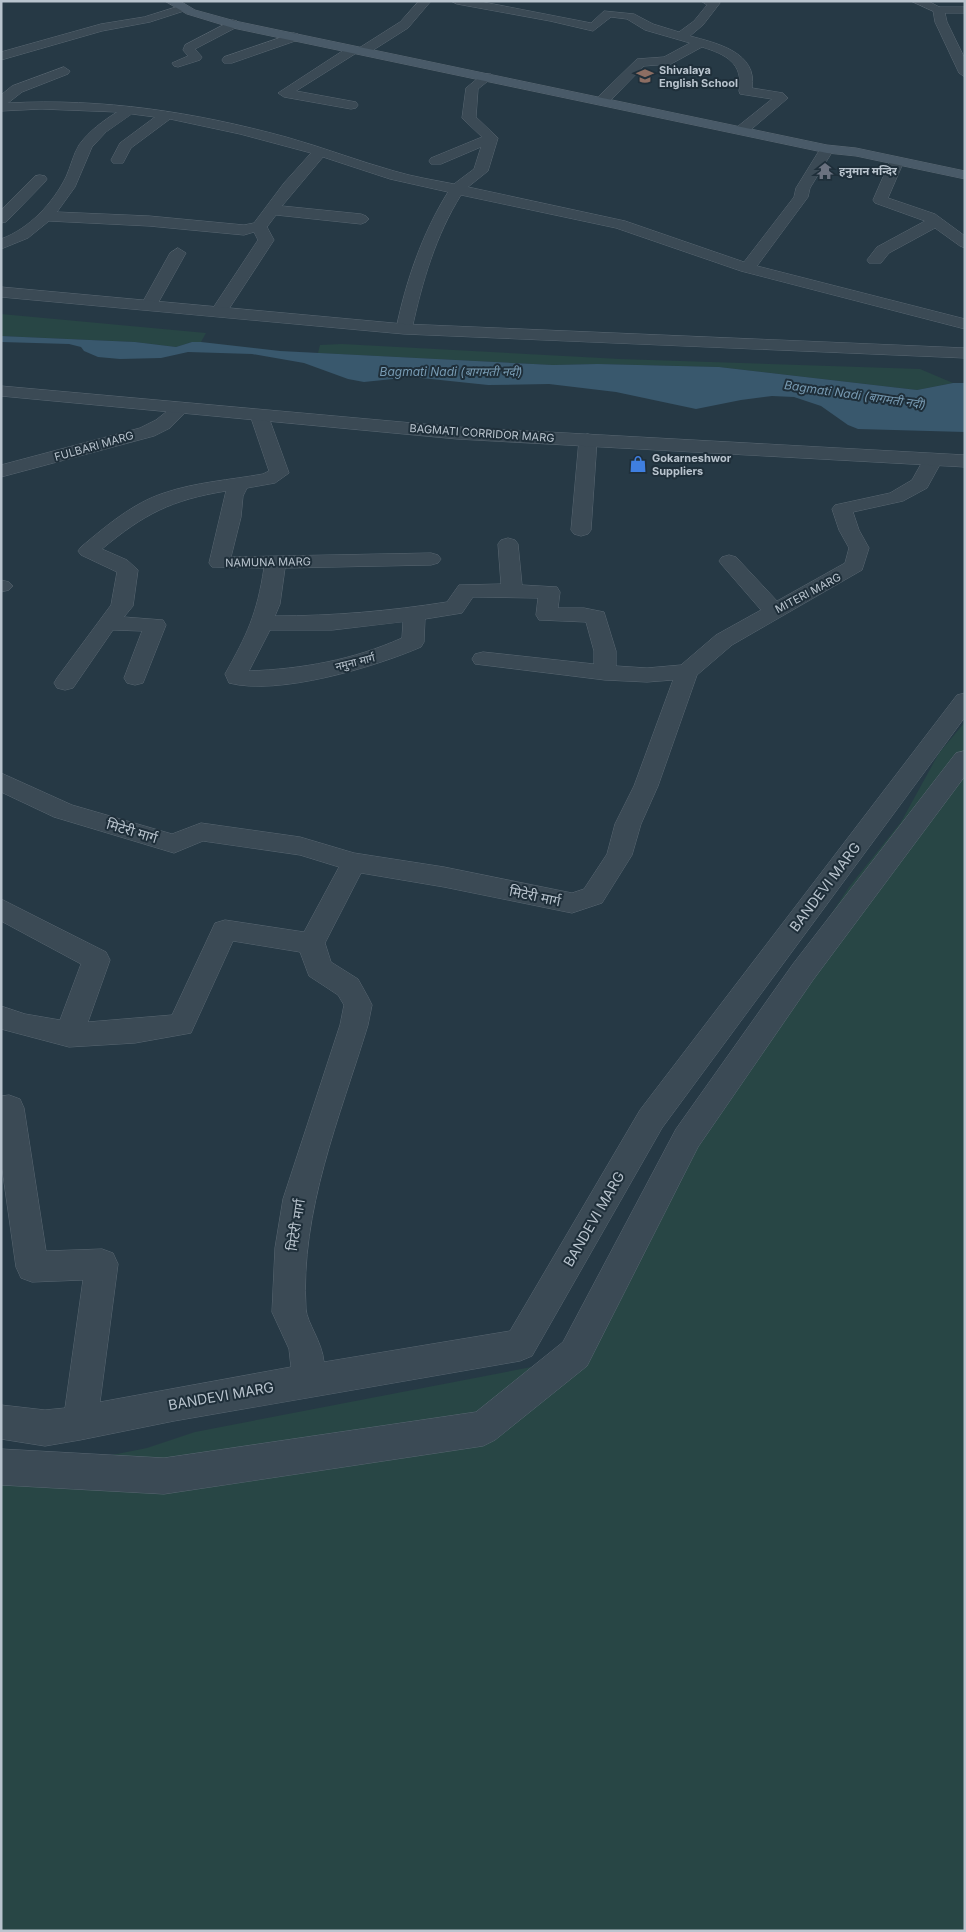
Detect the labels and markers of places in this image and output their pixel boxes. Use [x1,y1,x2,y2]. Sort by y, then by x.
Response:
place label: Shivalaya English School [659,63,738,90]
school or university icon: Shivalaya English School [635,66,655,86]
temple icon: हनुमान मन्दिर [815,161,835,181]
place label: हनुमान मन्दिर [839,164,898,179]
place label: Gokarneshwor Suppliers [652,451,732,478]
shop icon: Gokarneshwor Suppliers [628,454,648,474]

